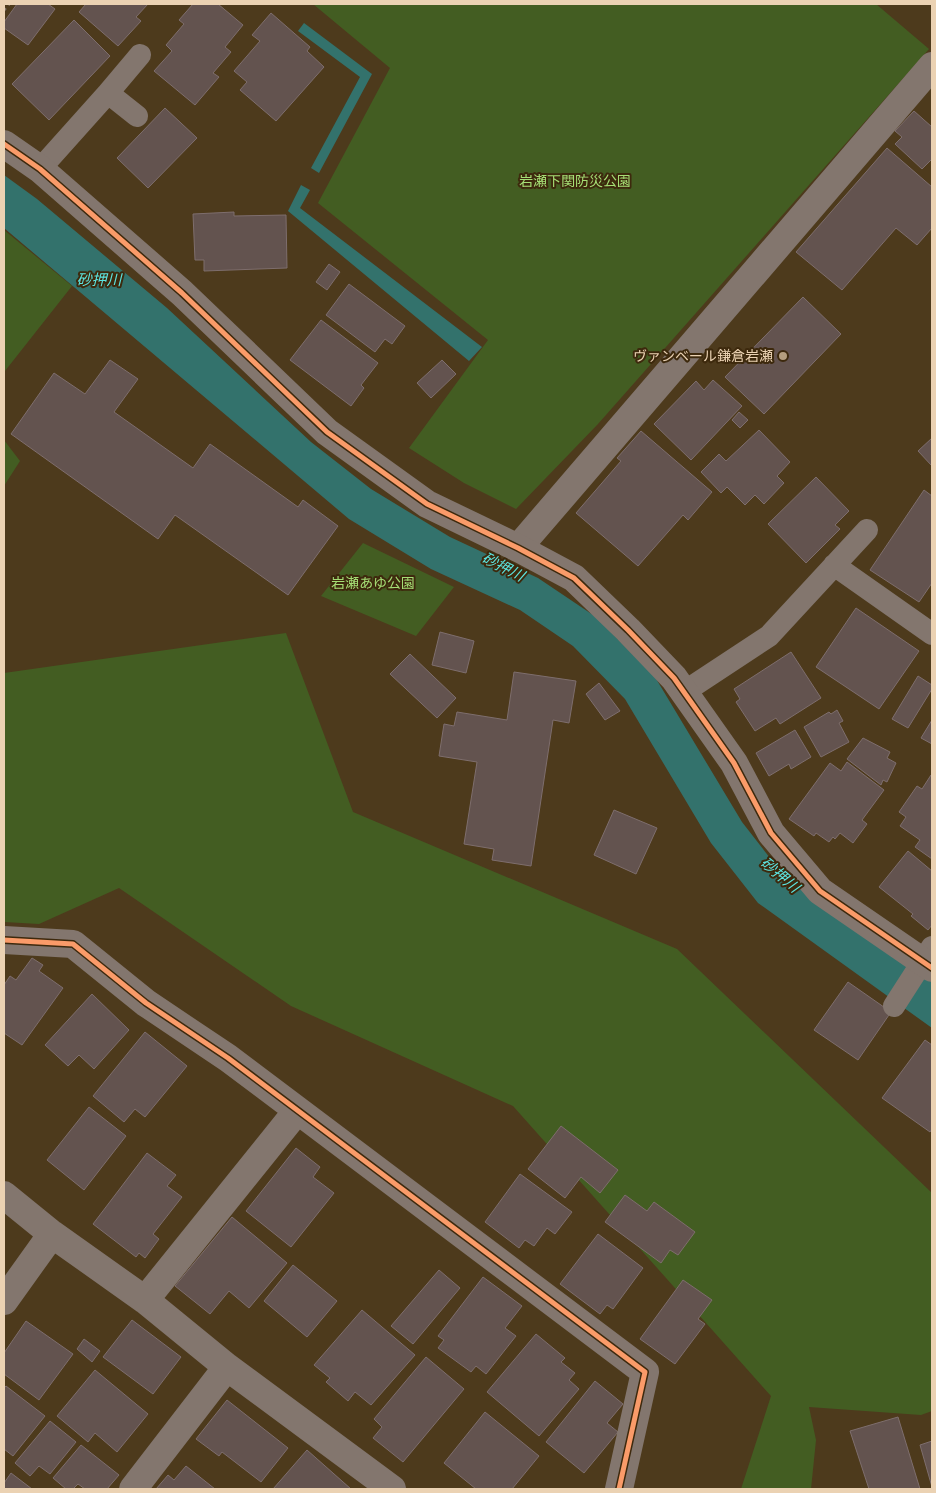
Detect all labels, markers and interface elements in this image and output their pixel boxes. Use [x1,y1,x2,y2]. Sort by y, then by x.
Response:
park label: 岩瀬下関防災公園 [519,173,631,190]
water label: 砂押川 [76,271,123,289]
place label: ヴァンベール鎌倉岩瀬 [633,348,773,365]
marker: ヴァンベール鎌倉岩瀬 [777,350,789,362]
water label: 砂押川 [479,549,529,586]
park label: 岩瀬あゆ公園 [331,575,415,592]
water label: 砂押川 [757,854,805,898]

